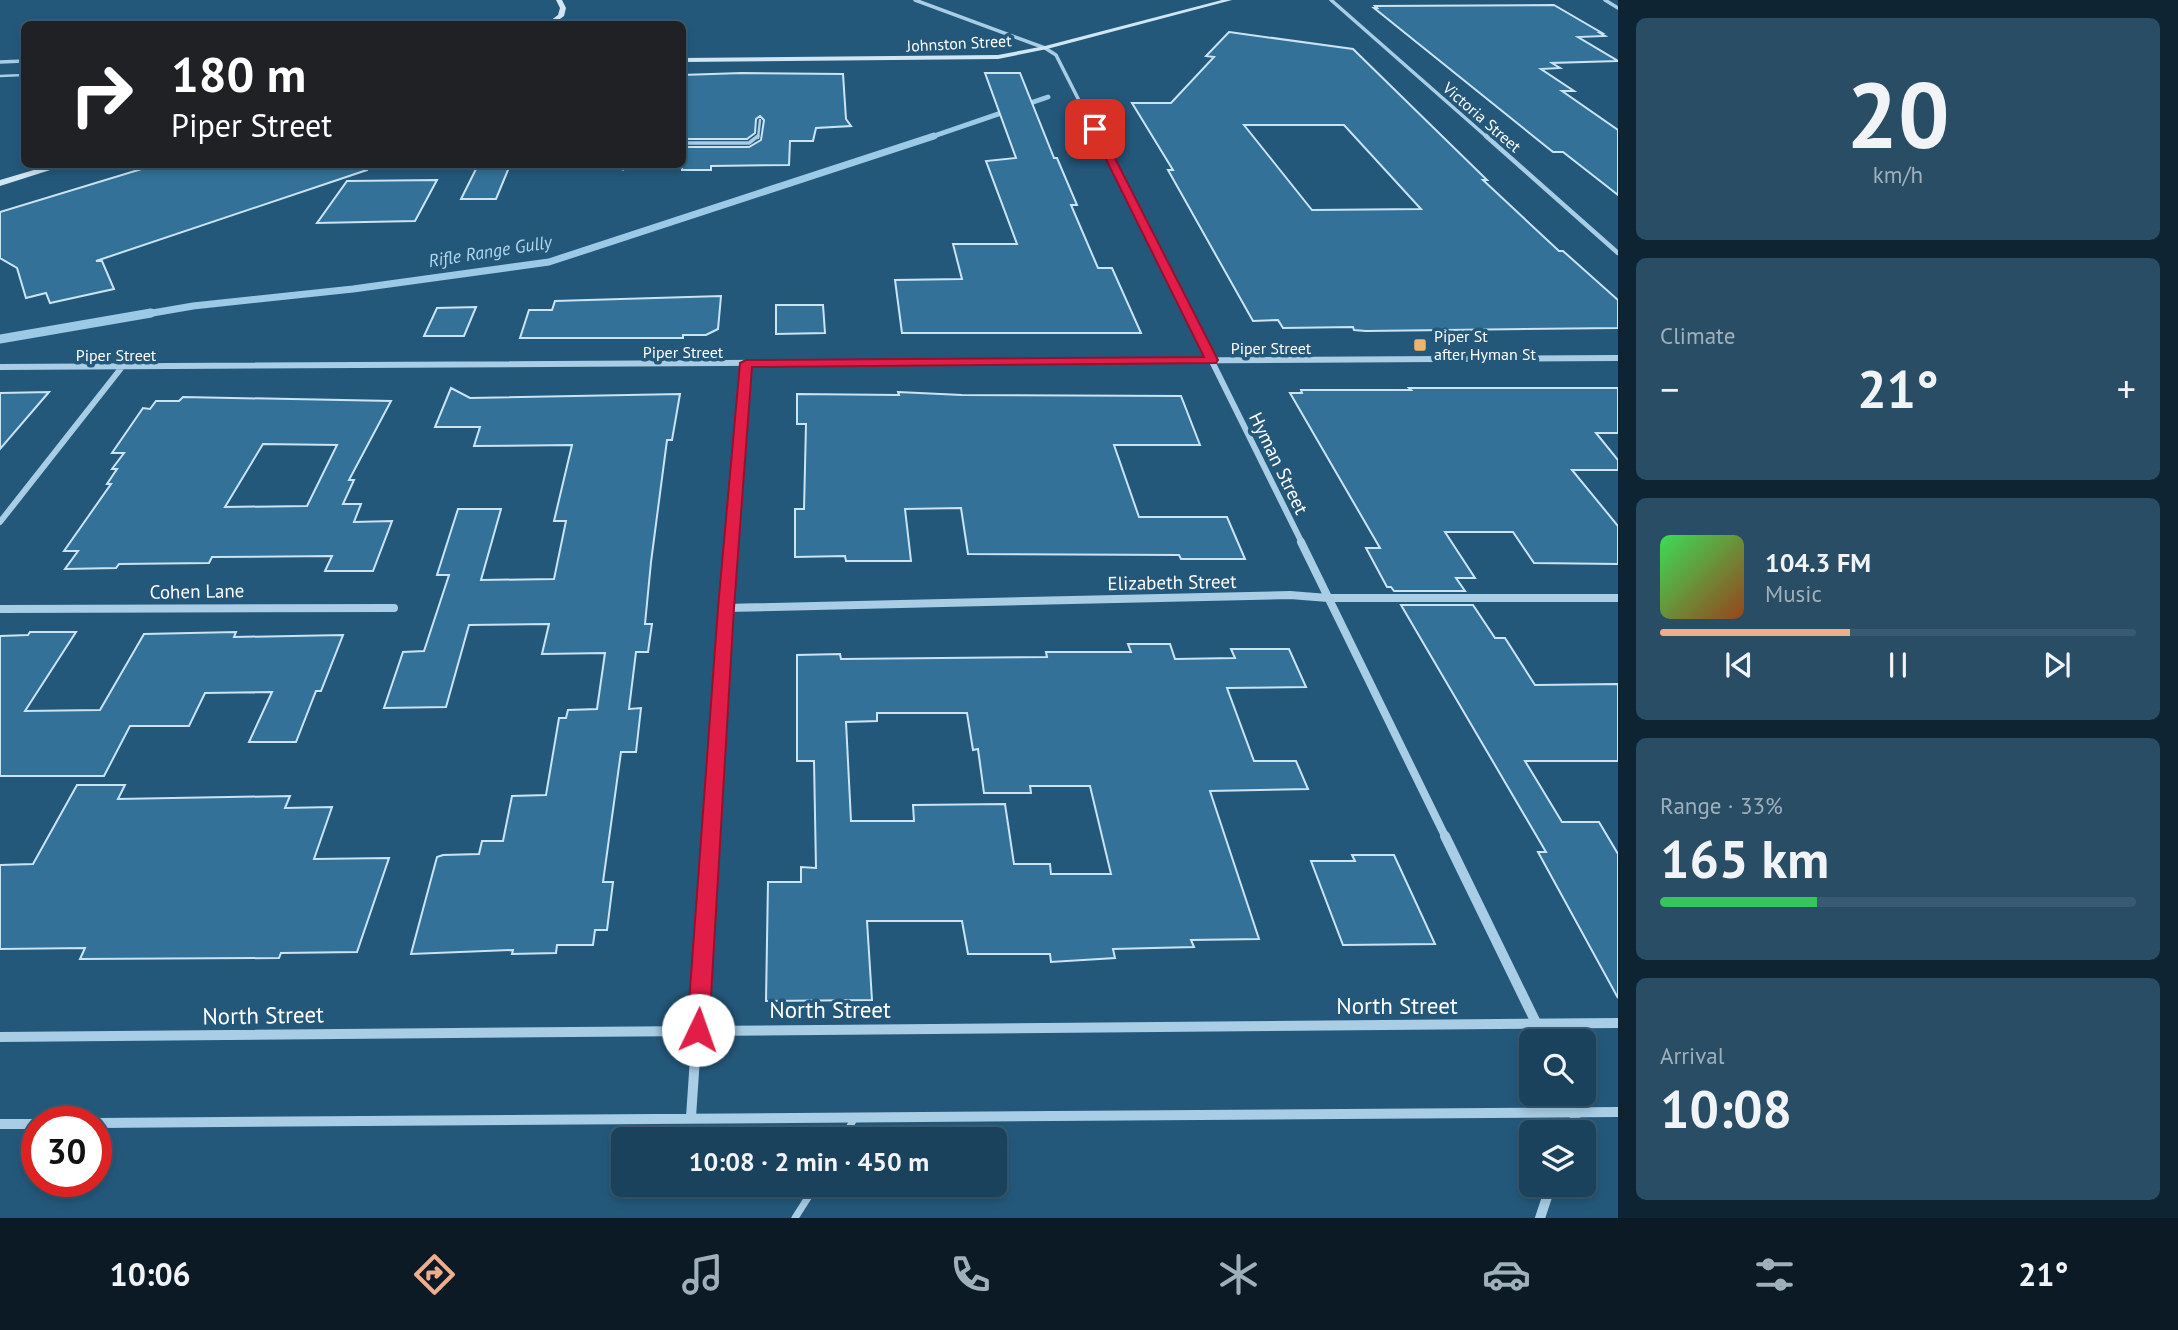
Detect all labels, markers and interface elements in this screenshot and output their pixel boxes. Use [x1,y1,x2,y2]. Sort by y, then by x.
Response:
street label: Johnston Street [905,30,1013,56]
text: 180 m [171,42,306,106]
icon: right [56,49,147,140]
text: 20 [1846,55,1950,173]
street label: Victoria Street [1438,77,1526,157]
pin [1065,99,1125,159]
text: Piper Street [171,104,332,146]
icon: arrive [1076,110,1114,148]
text: km/h [1873,160,1923,189]
water label: Rifle Range Gully [427,230,554,272]
text: Climate [1660,321,1735,350]
place label: Piper St after Hyman St [1434,326,1537,364]
marker: Piper St after Hyman St [1412,337,1428,353]
street label: Piper Street [1231,338,1312,358]
street label: Piper Street [643,342,724,362]
street label: Piper Street [76,345,157,365]
text: 21° [1857,355,1939,422]
text: − [1660,364,1679,413]
text: + [2117,364,2136,413]
street label: Hyman Street [1244,408,1314,518]
text: 104.3 FM [1765,546,1871,579]
street label: Elizabeth Street [1107,569,1237,595]
street label: Cohen Lane [149,578,245,604]
text: Music [1765,579,1822,608]
icon: previous [1720,646,1758,684]
icon: pause [1879,646,1917,684]
icon: next [2038,646,2076,684]
text: Range · 33% [1660,791,1783,820]
text: 165 km [1660,825,1829,892]
street label: North Street [1336,991,1458,1020]
position arrow [661,993,735,1067]
street label: North Street [769,995,891,1024]
street label: North Street [202,999,324,1031]
map controls [1519,1029,1596,1197]
button: search [1519,1029,1596,1106]
text: Arrival [1660,1041,1724,1070]
text: 10:08 [1660,1075,1792,1142]
speed limit sign: 30 [21,1106,112,1197]
button: layers [1519,1120,1596,1197]
text: 10:08 · 2 min · 450 m [689,1145,929,1178]
icon: directions [410,1250,459,1299]
icon: music [678,1250,727,1299]
icon: phone [946,1250,995,1299]
icon: climate [1214,1250,1263,1299]
icon: car [1482,1250,1531,1299]
icon: filters [1750,1250,1799,1299]
text: 10:06 [110,1253,191,1295]
text: 21° [2018,1253,2068,1295]

